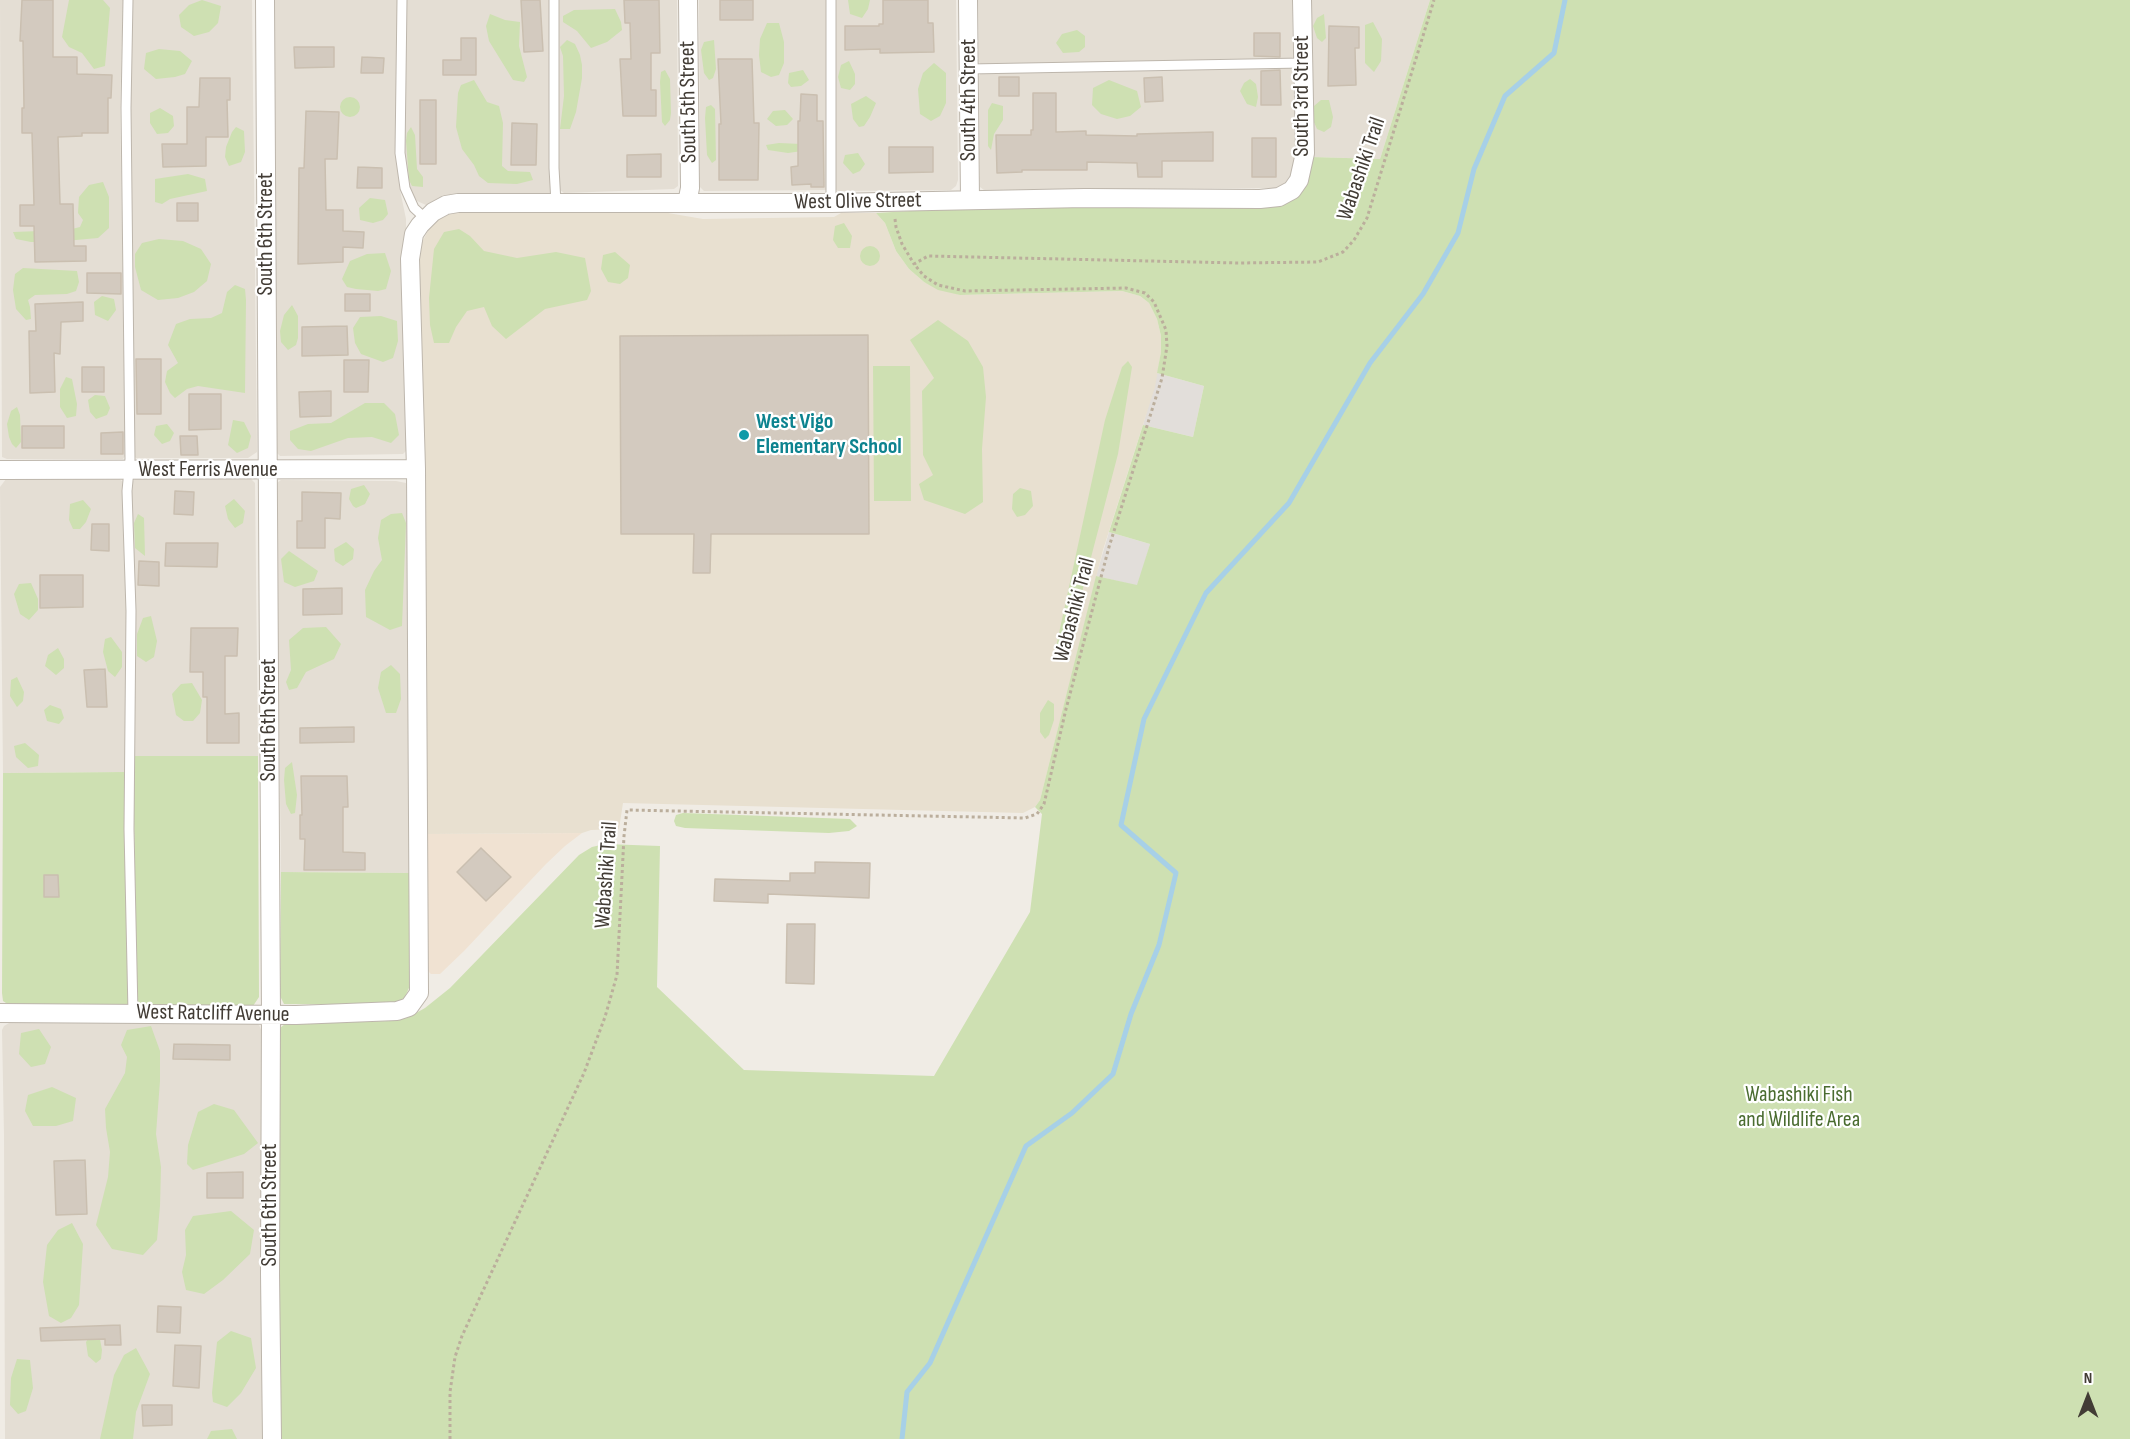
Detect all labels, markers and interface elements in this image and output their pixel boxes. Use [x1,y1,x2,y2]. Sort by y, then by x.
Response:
street label: South 3rd Street [1289,35,1315,157]
street label: South 4th Street [956,39,982,161]
street label: South 5th Street [675,41,703,163]
street label: Wabashiki Trail [1332,114,1392,224]
street label: South 6th Street [253,172,279,296]
street label: West Olive Street [794,188,922,216]
place label: West Vigo Elementary School [756,409,902,460]
marker: West Vigo Elementary School [737,428,751,442]
street label: West Ferris Avenue [138,457,278,483]
street label: Wabashiki Trail [1048,555,1102,665]
street label: South 6th Street [256,658,282,782]
street label: Wabashiki Trail [590,821,624,929]
street label: West Ratcliff Avenue [136,999,290,1029]
park label: Wabashiki Fish and Wildlife Area [1738,1082,1860,1134]
street label: South 6th Street [257,1143,283,1267]
north arrow [2058,1367,2118,1427]
text: N [2084,1369,2092,1388]

